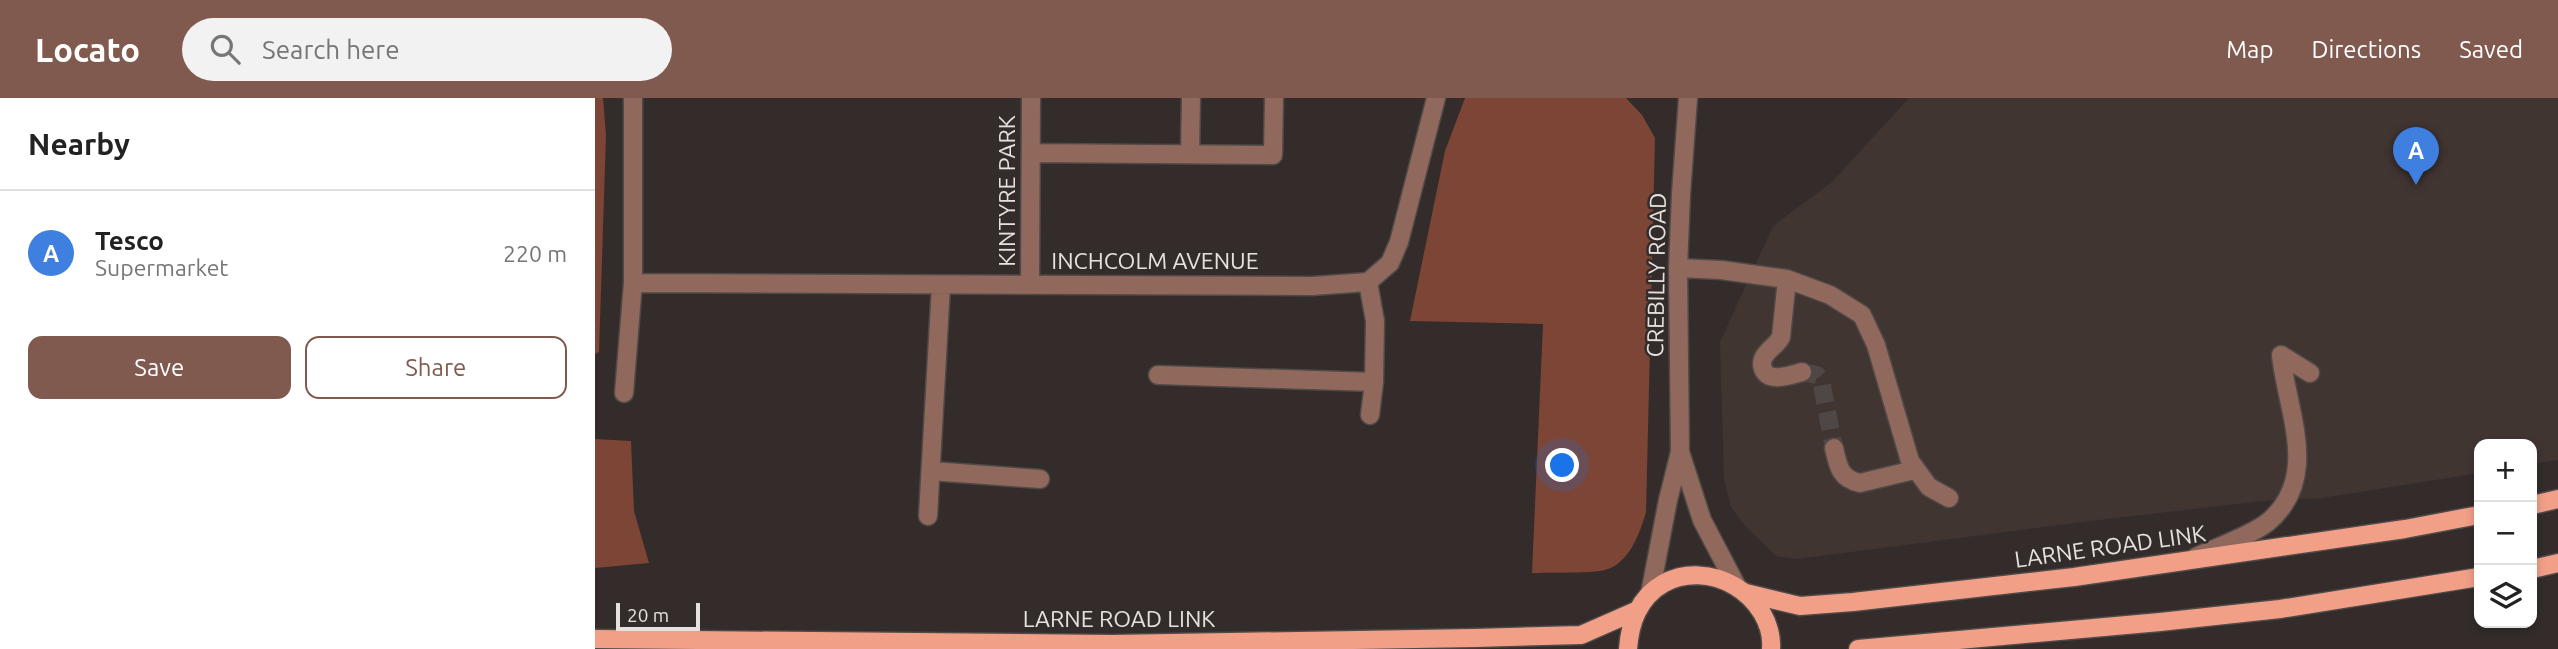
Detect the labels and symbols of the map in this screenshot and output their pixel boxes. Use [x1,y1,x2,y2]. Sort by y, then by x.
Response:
street label: KINTYRE PARK [994,115,1019,267]
pin: A [2393,127,2439,185]
street label: CREBILLY ROAD [1642,192,1670,358]
street label: INCHCOLM AVENUE [1051,248,1259,273]
your location [1545,448,1579,482]
street label: LARNE ROAD LINK [2013,520,2207,572]
scale bar [616,600,700,632]
street label: LARNE ROAD LINK [1023,606,1215,631]

